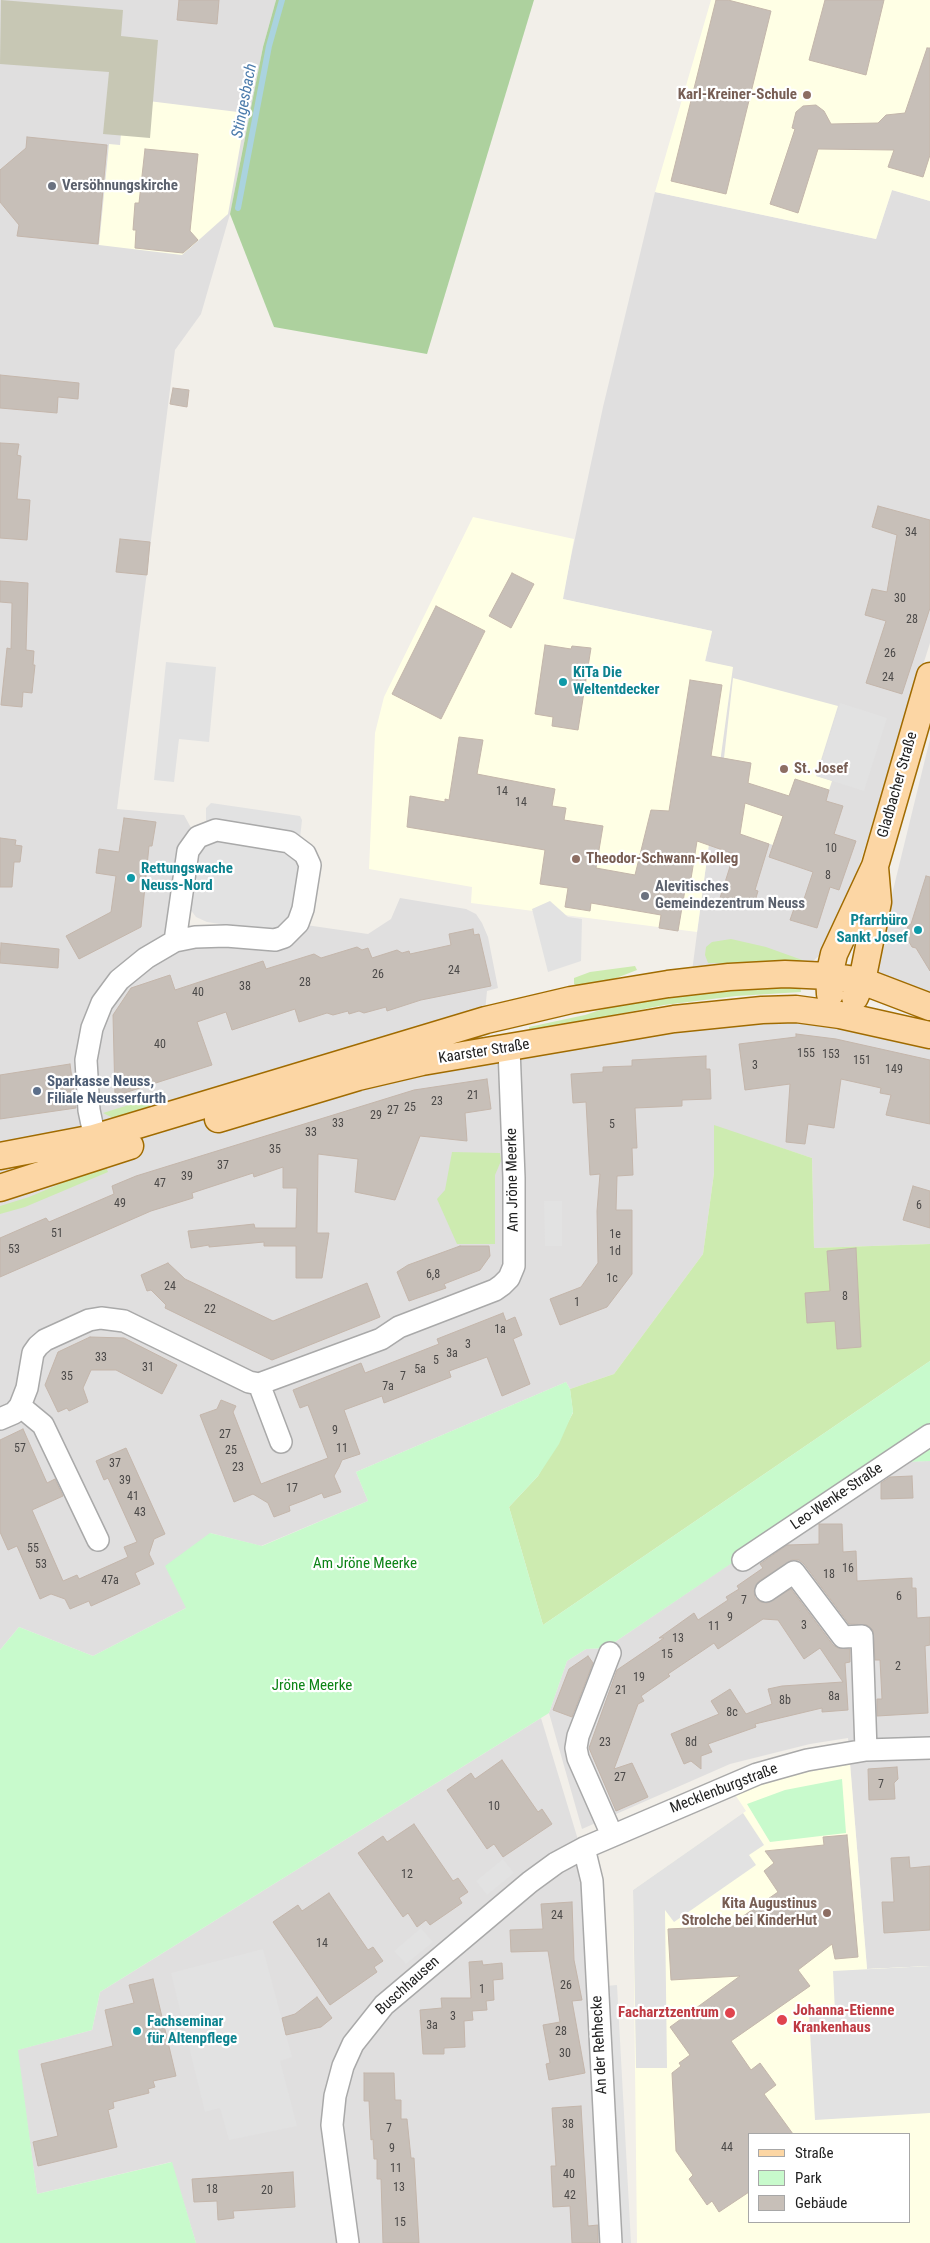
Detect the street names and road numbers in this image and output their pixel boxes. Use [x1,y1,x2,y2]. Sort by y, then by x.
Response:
street label: Gladbacher Straße [874,730,922,840]
street label: Kaarster Straße [437,1036,531,1068]
street label: Am Jröne Meerke [503,1128,523,1232]
street label: Leo-Wenke-Straße [788,1460,886,1534]
street label: Mecklenburgstraße [668,1760,780,1818]
street label: Buschhausen [373,1953,443,2019]
street label: An der Rehhecke [588,1995,612,2095]

